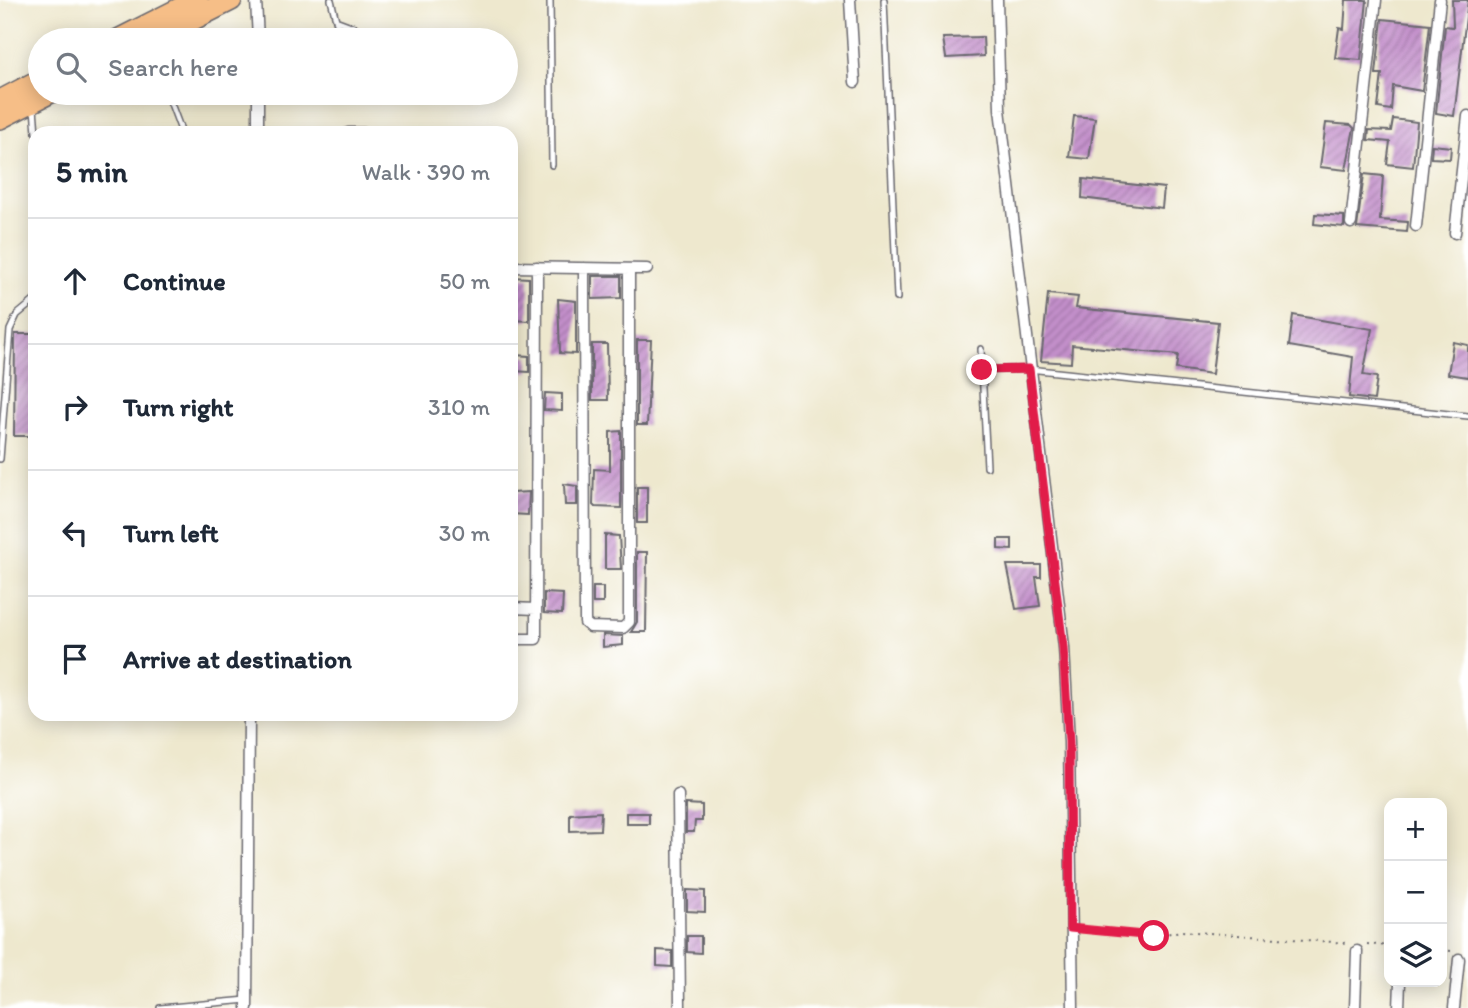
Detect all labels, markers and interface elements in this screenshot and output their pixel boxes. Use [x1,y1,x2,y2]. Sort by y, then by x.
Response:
search box [28,28,518,105]
icon: search [52,48,90,86]
text: Search here [108,51,238,83]
text: 5 min [56,153,127,190]
text: Walk · 390 m [362,158,490,186]
icon: ahead [56,262,94,300]
text: Continue [123,265,226,297]
text: 50 m [439,267,490,295]
route end [966,354,997,385]
icon: right [56,388,94,426]
text: Turn right [123,391,234,423]
text: 310 m [428,393,490,421]
icon: left [56,514,94,552]
text: Turn left [123,517,219,549]
text: 30 m [439,519,490,547]
icon: arrive [56,640,94,678]
text: Arrive at destination [123,643,352,675]
map controls [1384,798,1447,987]
button: + [1384,798,1447,861]
button: − [1384,861,1447,924]
route start [1138,920,1169,951]
button: layers [1384,924,1447,987]

